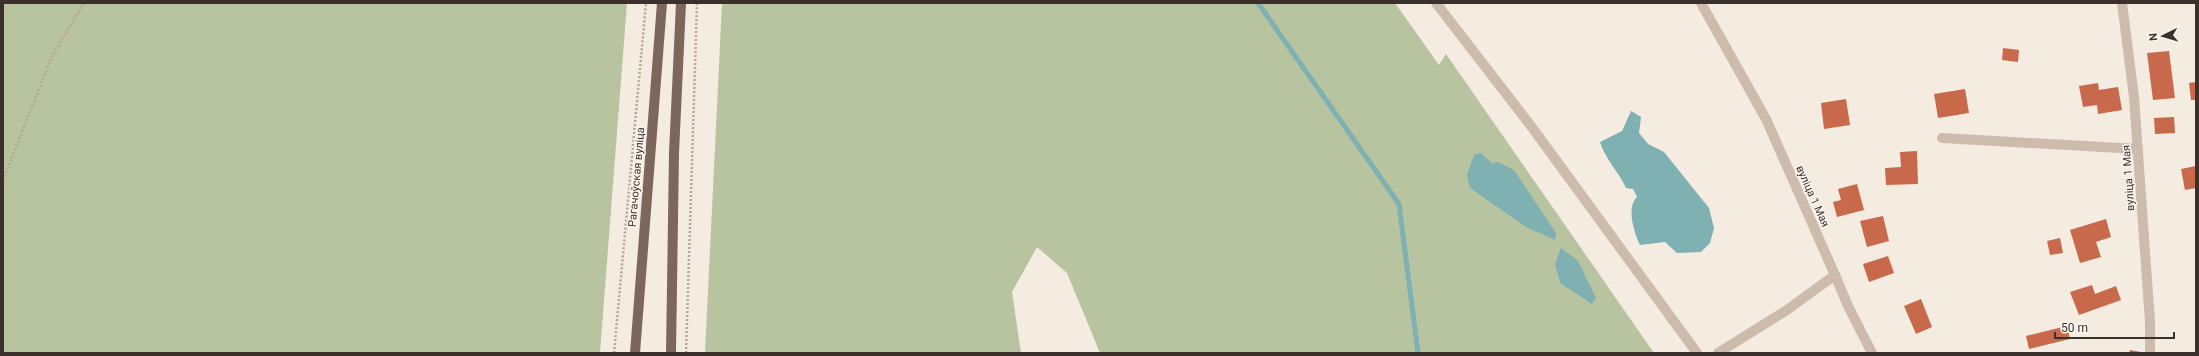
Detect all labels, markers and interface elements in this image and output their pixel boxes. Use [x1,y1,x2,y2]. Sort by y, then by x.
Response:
north arrow [2143,16,2183,56]
text: N [2147,32,2160,41]
street label: Рагачоўская вуліца [626,127,647,227]
street label: вуліца 1 Мая [2120,145,2137,211]
street label: вуліца 1 Мая [1793,163,1832,229]
scale bar [2055,314,2174,340]
text: 50 m [2061,321,2088,335]

